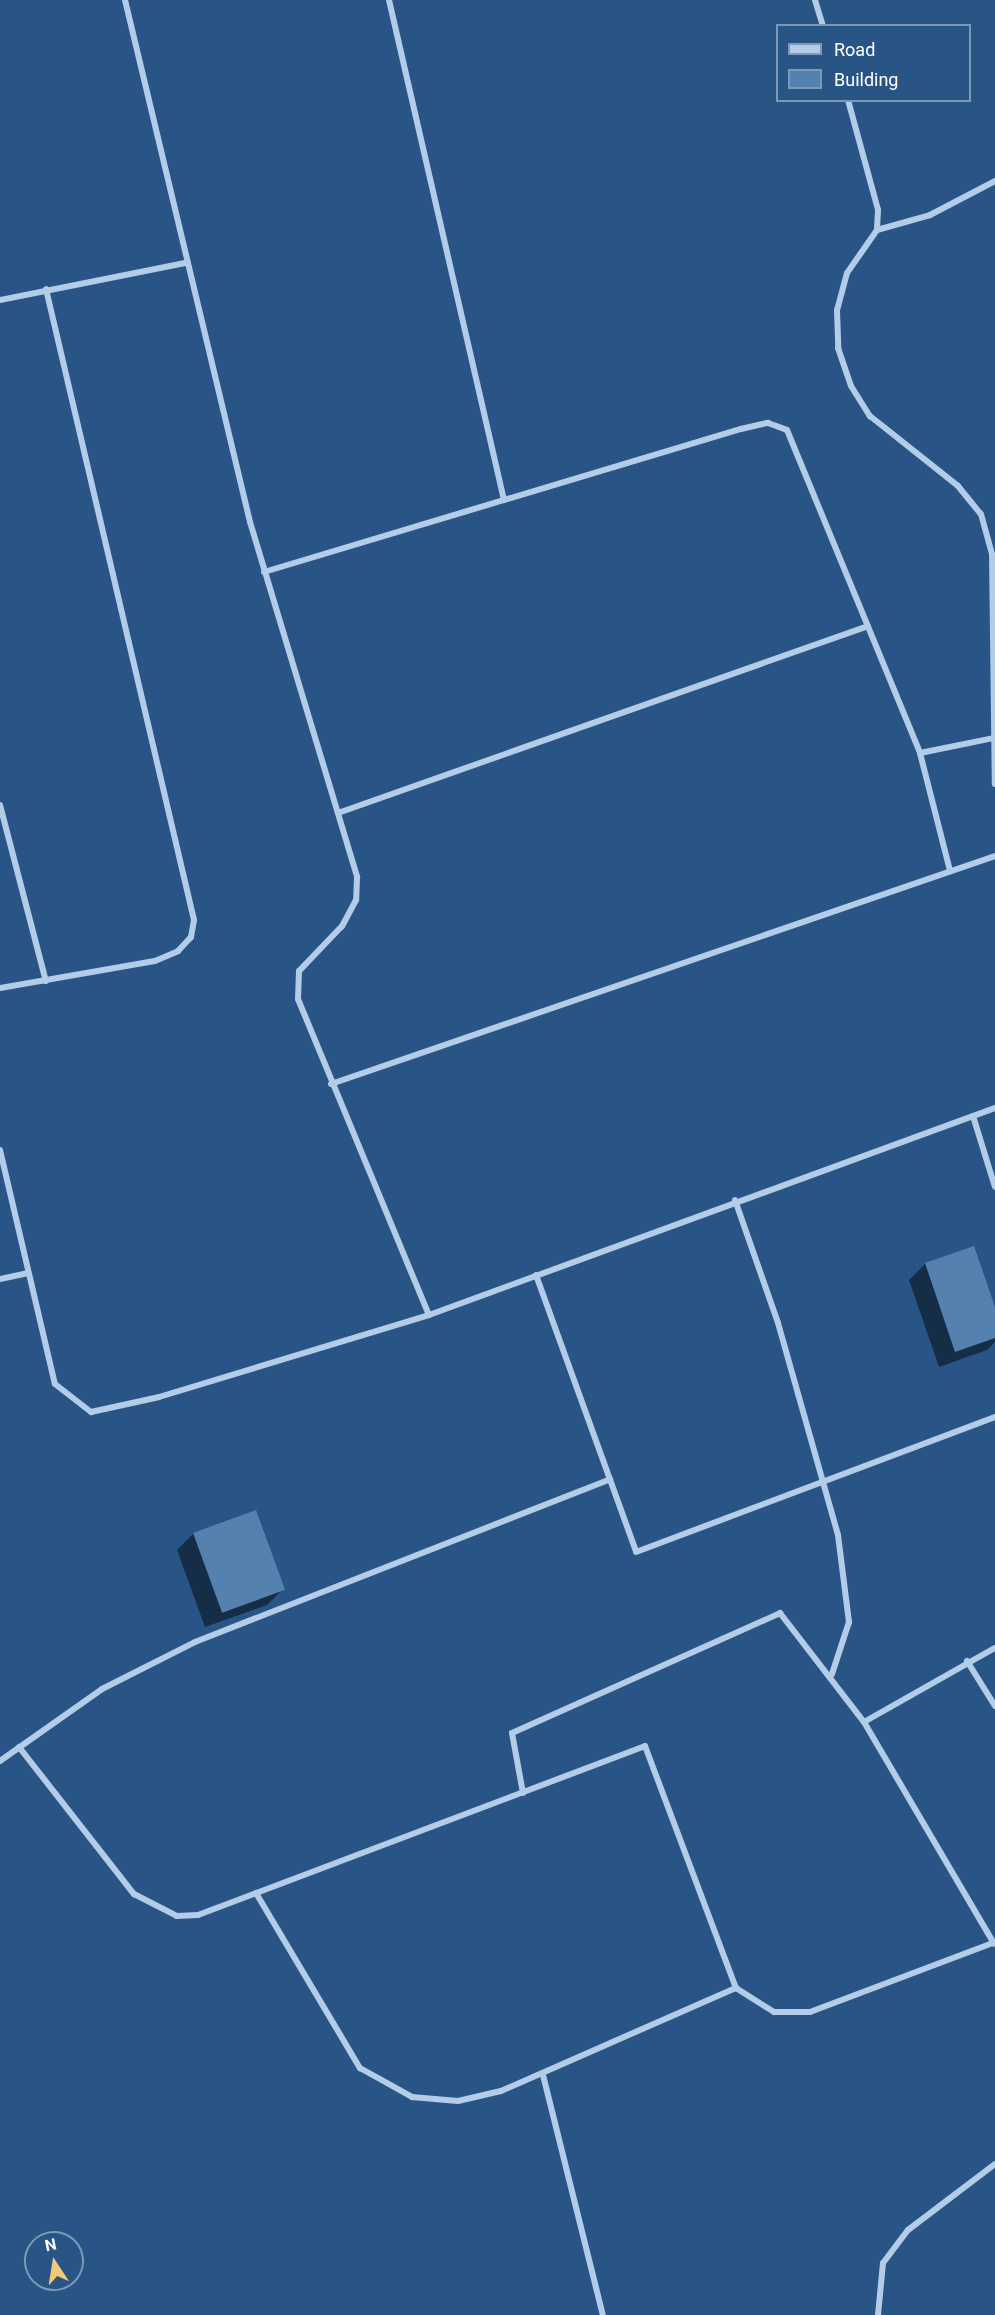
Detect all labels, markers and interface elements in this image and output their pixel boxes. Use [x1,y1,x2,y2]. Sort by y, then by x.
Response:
legend [776,24,971,102]
text: Road [834,39,875,60]
text: Building [834,69,898,90]
north arrow [24,2231,84,2291]
text: N [43,2234,58,2255]

